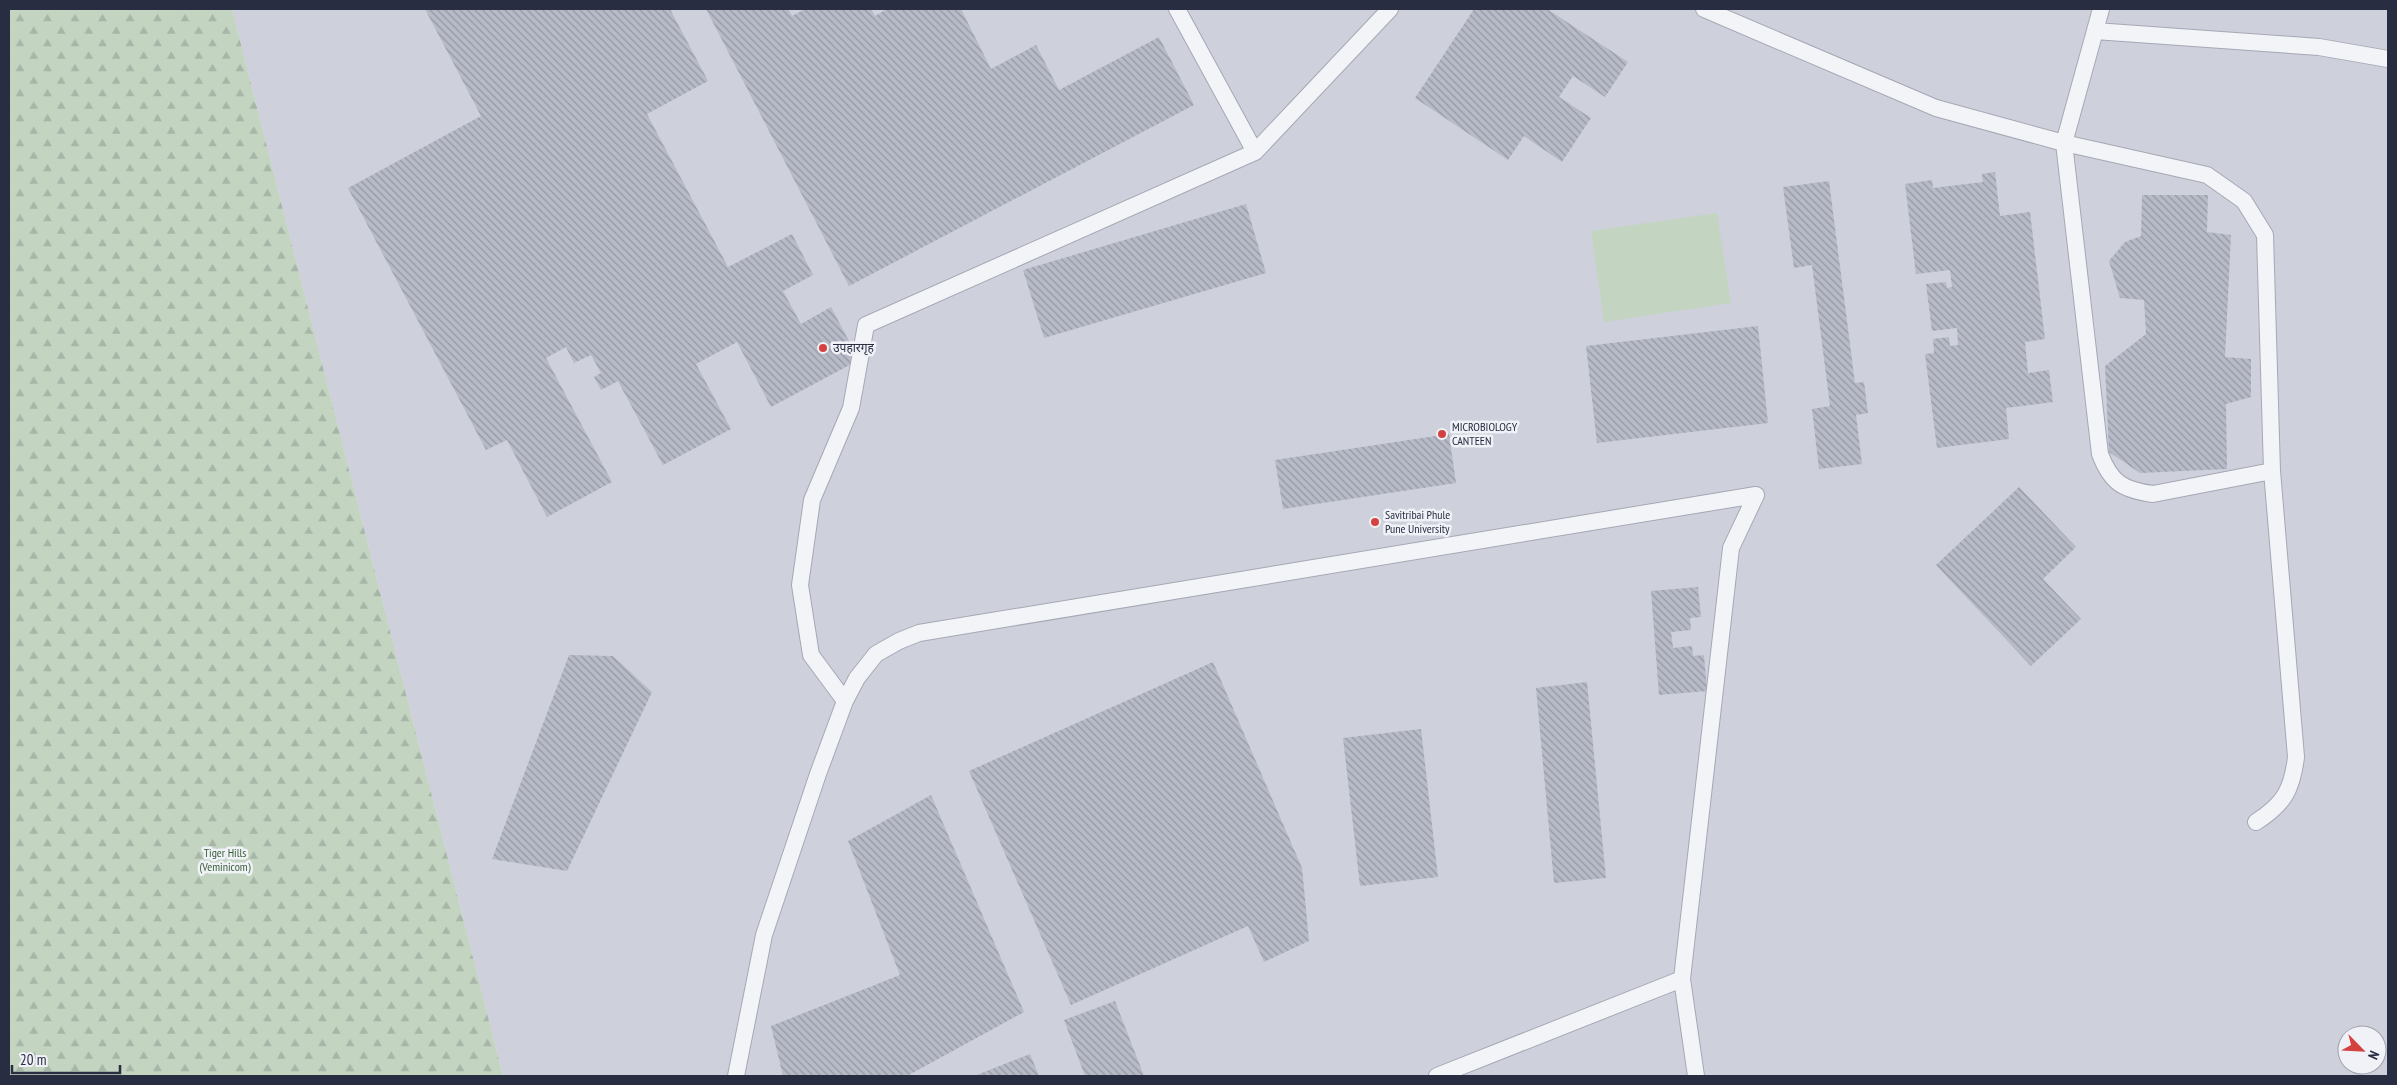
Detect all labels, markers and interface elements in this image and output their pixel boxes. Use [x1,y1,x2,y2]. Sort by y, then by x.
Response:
place label: उपहारगृह [833,340,875,355]
marker: उपहारगृह [817,342,829,354]
place label: MICROBIOLOGY CANTEEN [1452,419,1518,448]
marker: MICROBIOLOGY CANTEEN [1436,428,1448,440]
place label: Savitribai Phule Pune University [1385,507,1450,536]
marker: Savitribai Phule Pune University [1369,516,1381,528]
park label: Tiger Hills (Veminicom) [200,845,251,874]
north arrow [2337,1025,2387,1075]
scale bar [12,1042,120,1074]
text: N [2364,1048,2384,1062]
text: 20 m [20,1050,46,1069]

